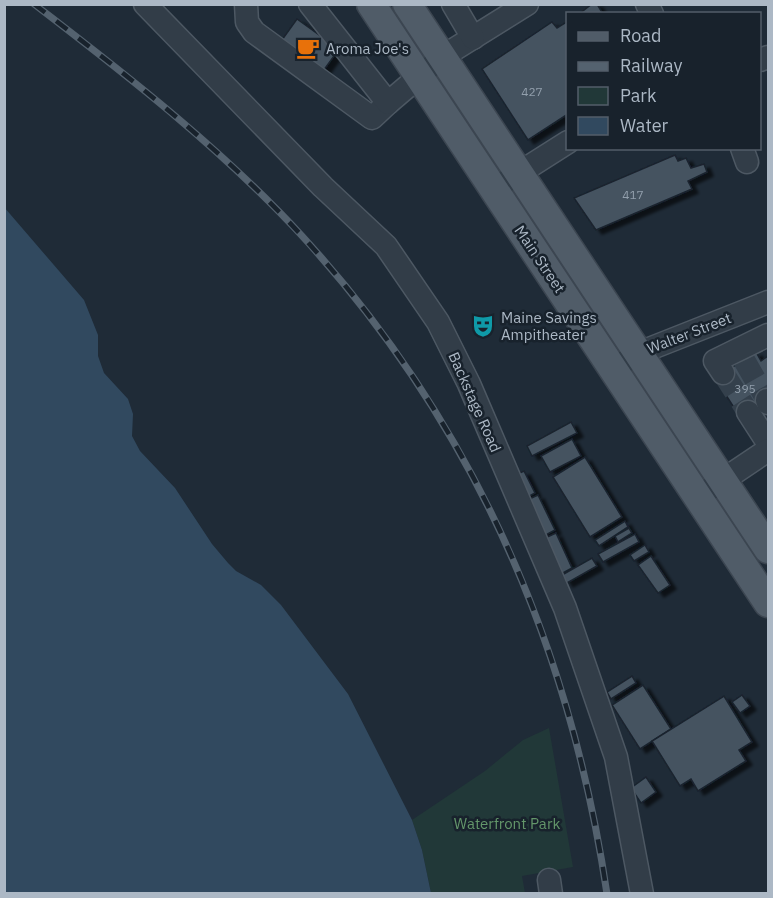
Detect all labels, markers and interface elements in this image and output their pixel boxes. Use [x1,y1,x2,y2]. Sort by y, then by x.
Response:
legend [566,12,761,150]
text: Road [620,24,661,47]
cafe icon: Aroma Joe's [295,35,321,61]
place label: Aroma Joe's [326,39,409,58]
text: Railway [620,54,682,77]
house number: 427 [521,84,543,99]
text: Park [620,84,657,107]
text: Water [620,114,669,137]
house number: 417 [622,187,644,202]
street label: Main Street [511,222,569,296]
place label: Maine Savings Ampitheater [501,308,597,344]
street label: Walter Street [644,308,734,358]
theatre icon: Maine Savings Ampitheater [470,313,496,339]
street label: Backstage Road [444,349,506,455]
house number: 395 [734,381,756,396]
park label: Waterfront Park [454,814,560,833]

